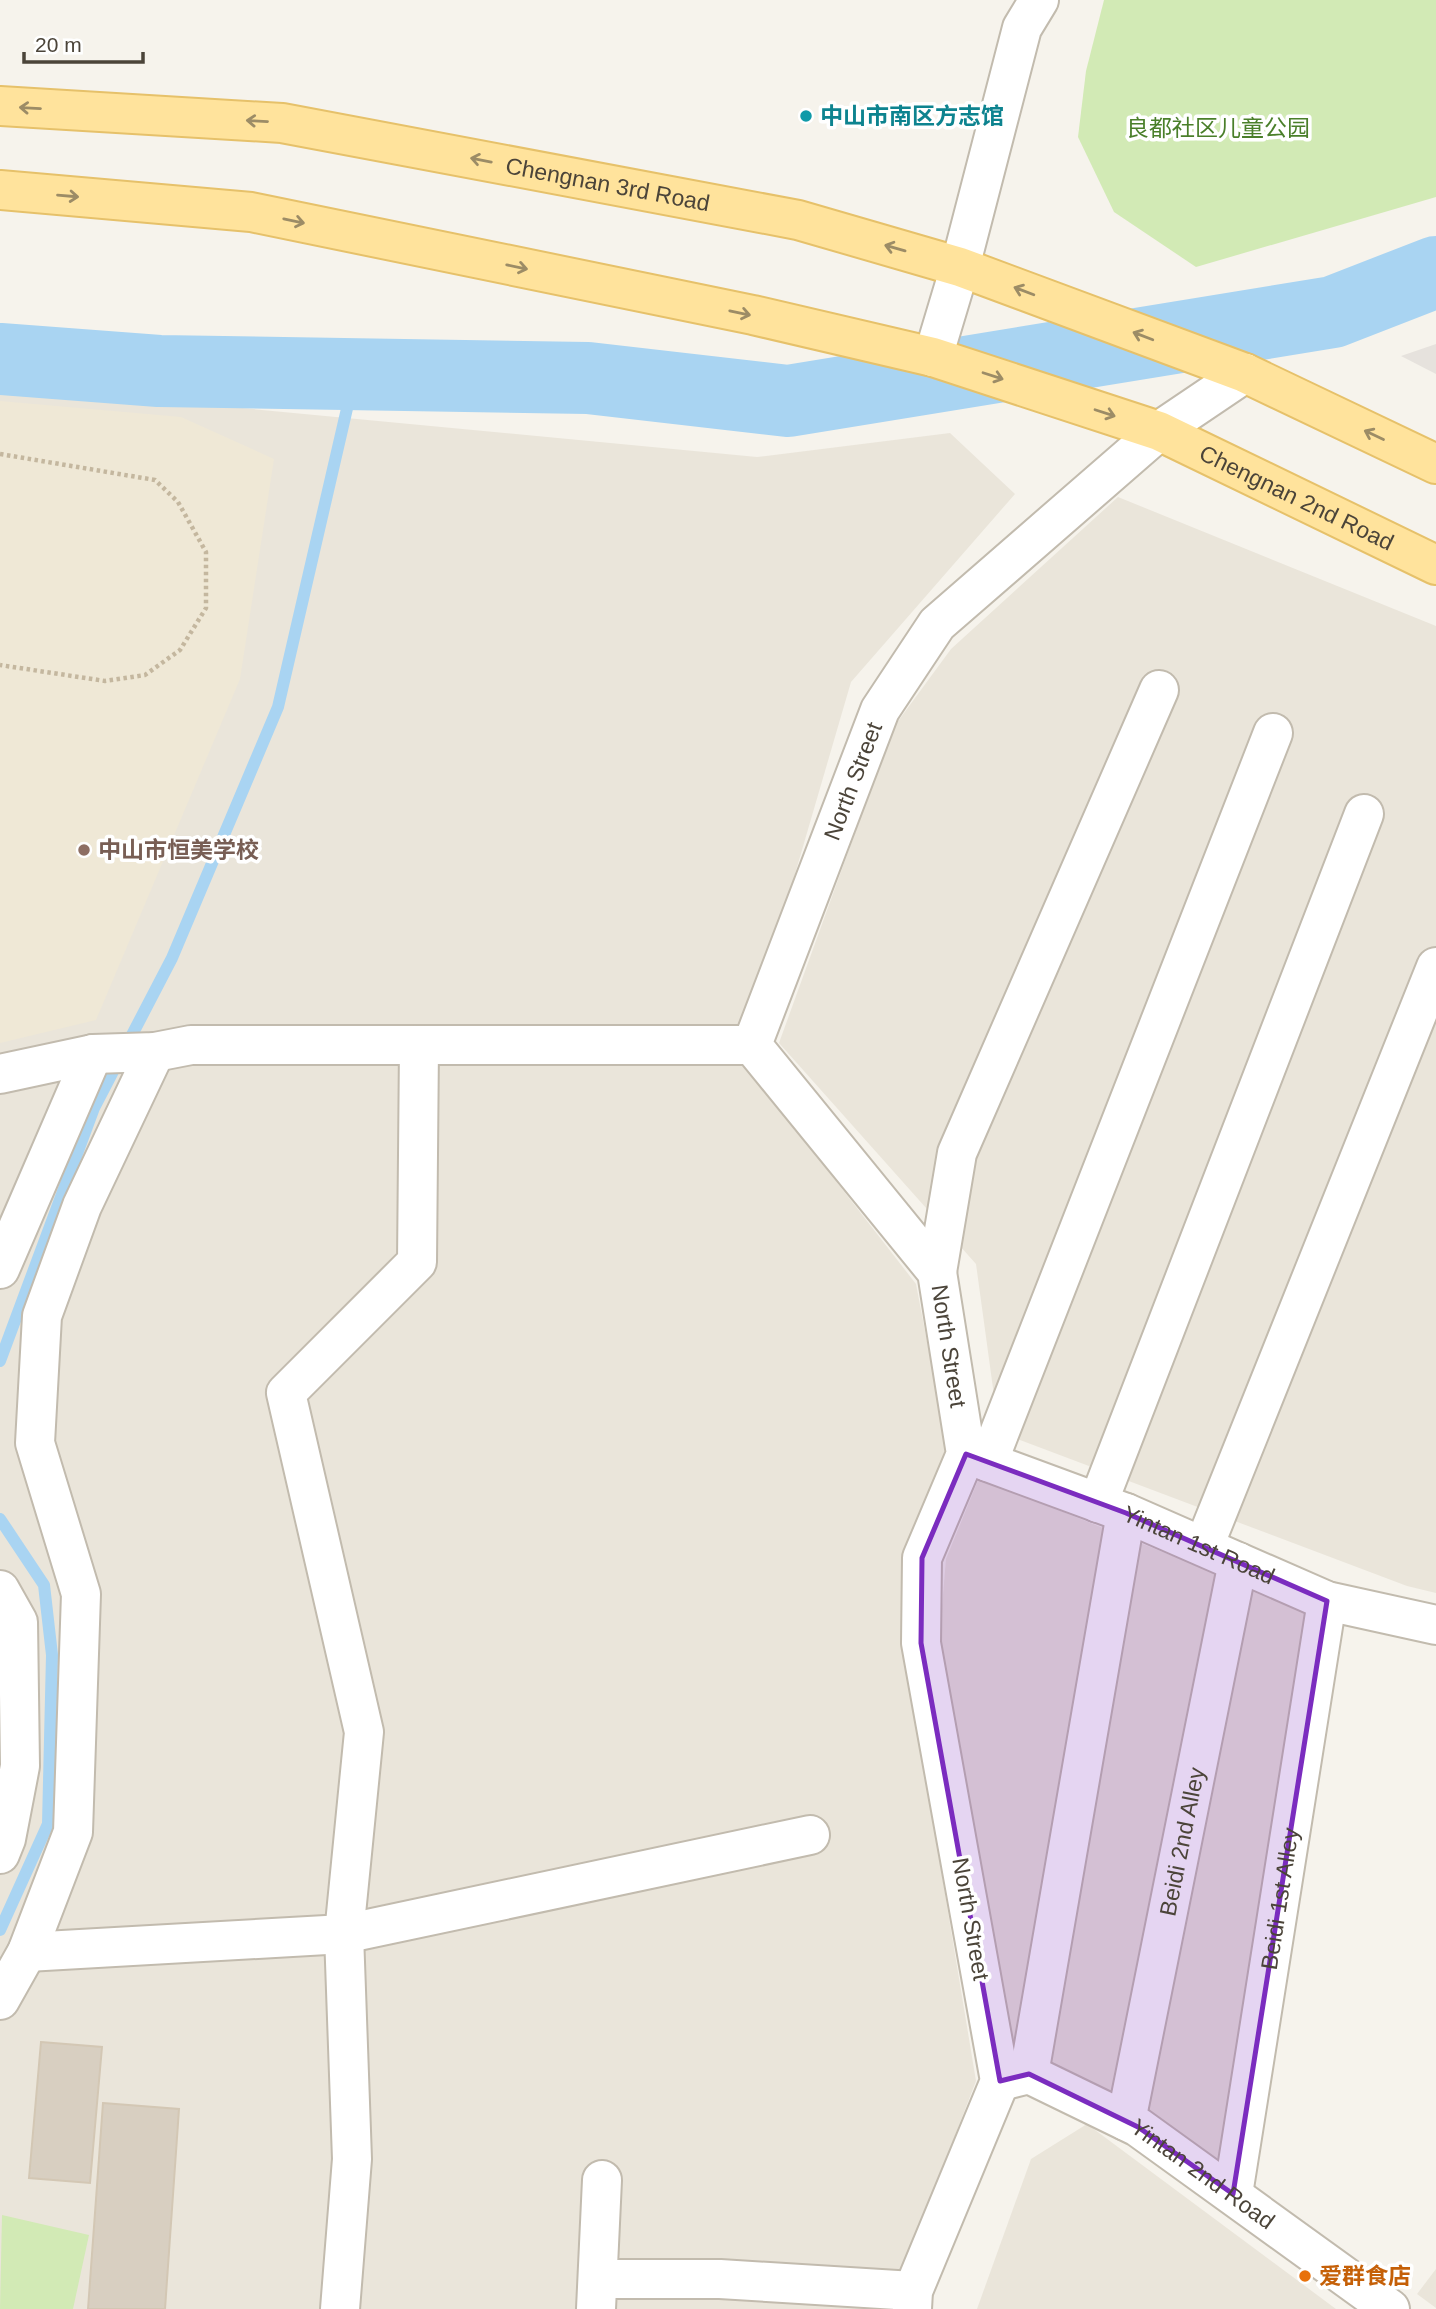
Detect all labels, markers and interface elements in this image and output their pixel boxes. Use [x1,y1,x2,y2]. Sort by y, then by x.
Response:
scale bar [24,21,144,65]
text: 20 m [35,33,82,56]
one-way arrow [19,101,42,114]
place label: 中山市南区方志馆 [820,103,1004,129]
marker: 中山市南区方志馆 [798,108,814,124]
one-way arrow [246,114,269,127]
park label: 良都社区儿童公园 [1126,115,1310,141]
street label: Chengnan 3rd Road [504,152,712,216]
one-way arrow [470,153,493,166]
one-way arrow [56,190,79,203]
one-way arrow [282,215,305,229]
one-way arrow [884,241,907,254]
one-way arrow [505,260,528,274]
one-way arrow [1014,284,1036,297]
one-way arrow [728,306,751,320]
one-way arrow [1132,329,1154,341]
one-way arrow [981,371,1003,383]
one-way arrow [1094,408,1116,420]
one-way arrow [1364,427,1385,441]
street label: Chengnan 2nd Road [1195,440,1398,556]
street label: North Street [819,718,887,844]
place label: 中山市恒美学校 [98,837,259,863]
marker: 中山市恒美学校 [76,842,92,858]
street label: North Street [926,1283,972,1410]
street label: Yintan 1st Road [1119,1500,1279,1589]
street label: Beidi 2nd Alley [1154,1764,1210,1918]
street label: Beidi 1st Alley [1256,1825,1304,1971]
street label: North Street [947,1856,995,1983]
street label: Yintan 2nd Road [1126,2113,1280,2234]
place label: 爱群食店 [1319,2263,1411,2289]
marker: 爱群食店 [1297,2268,1313,2284]

